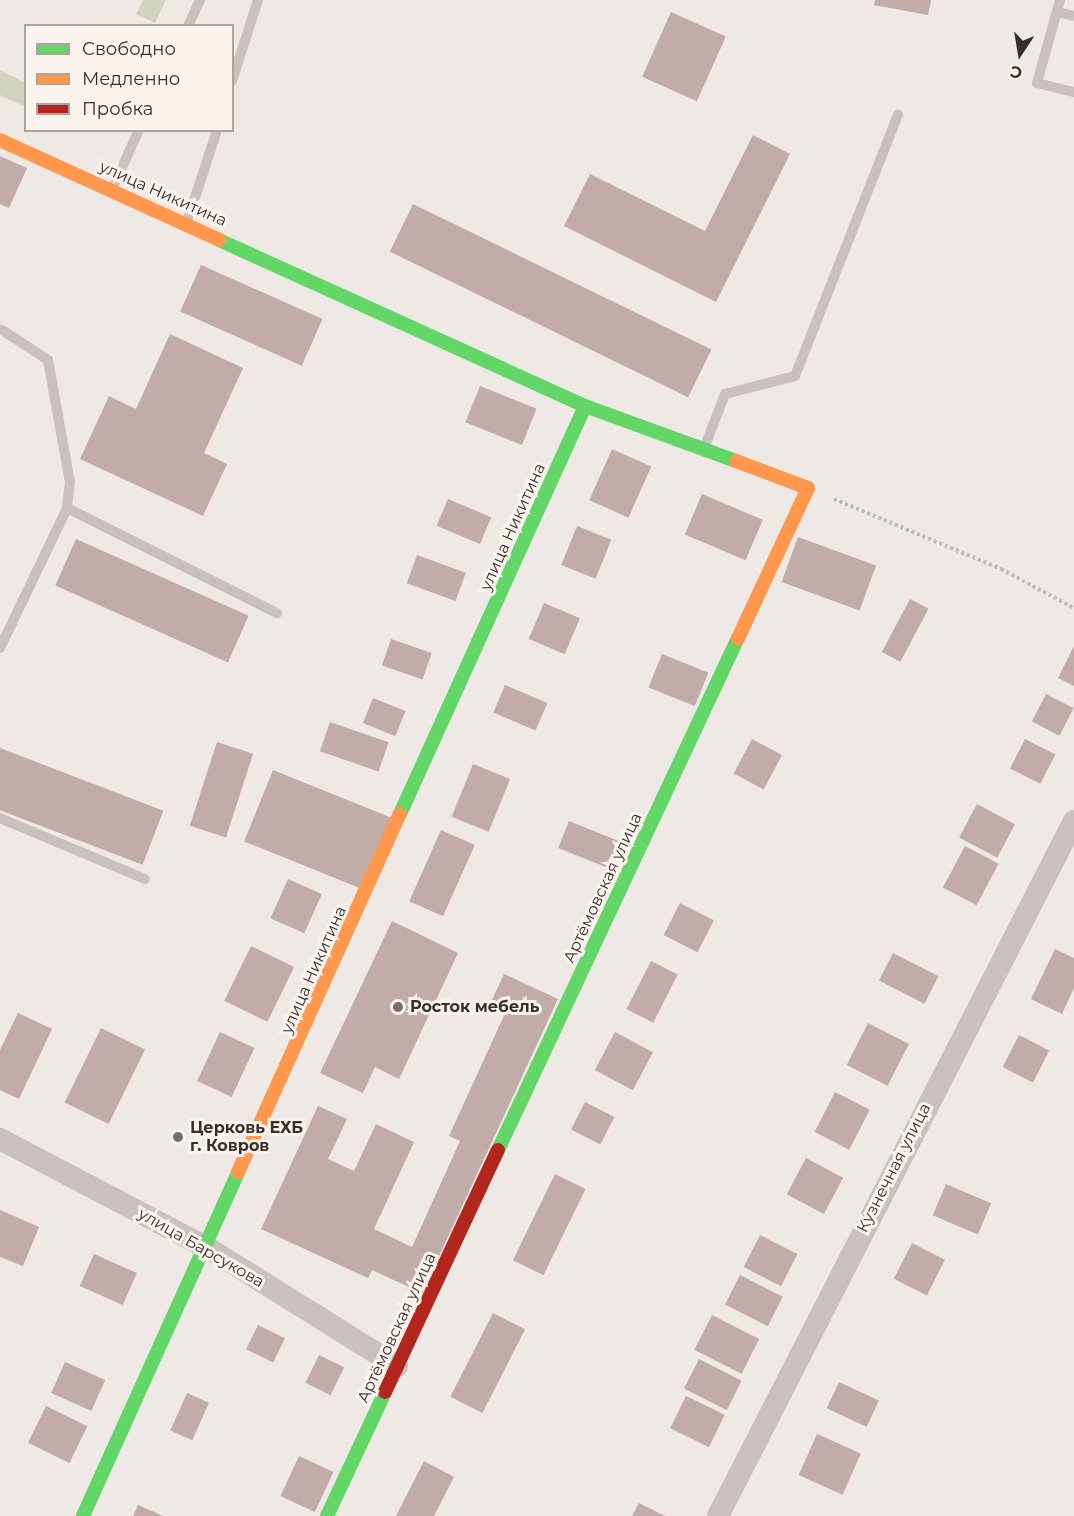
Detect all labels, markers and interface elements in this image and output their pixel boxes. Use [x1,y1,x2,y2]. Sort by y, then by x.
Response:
legend [24,24,234,132]
north arrow [990,24,1050,84]
text: Свободно [82,38,176,60]
text: С [1008,62,1024,83]
text: Медленно [82,68,180,90]
text: Пробка [82,98,153,120]
street label: улица Никитина [96,157,230,231]
street label: улица Никитина [476,460,550,594]
street label: Артёмовская улица [560,810,646,966]
street label: улица Никитина [277,903,351,1037]
place label: Росток мебель [410,997,539,1017]
marker: Росток мебель [391,1000,405,1014]
street label: Кузнечная улица [853,1100,935,1236]
place label: Церковь ЕХБ г. Ковров [190,1118,303,1156]
marker: Церковь ЕХБ г. Ковров [171,1130,185,1144]
street label: улица Барсукова [135,1204,267,1292]
street label: Артёмовская улица [354,1250,440,1406]

